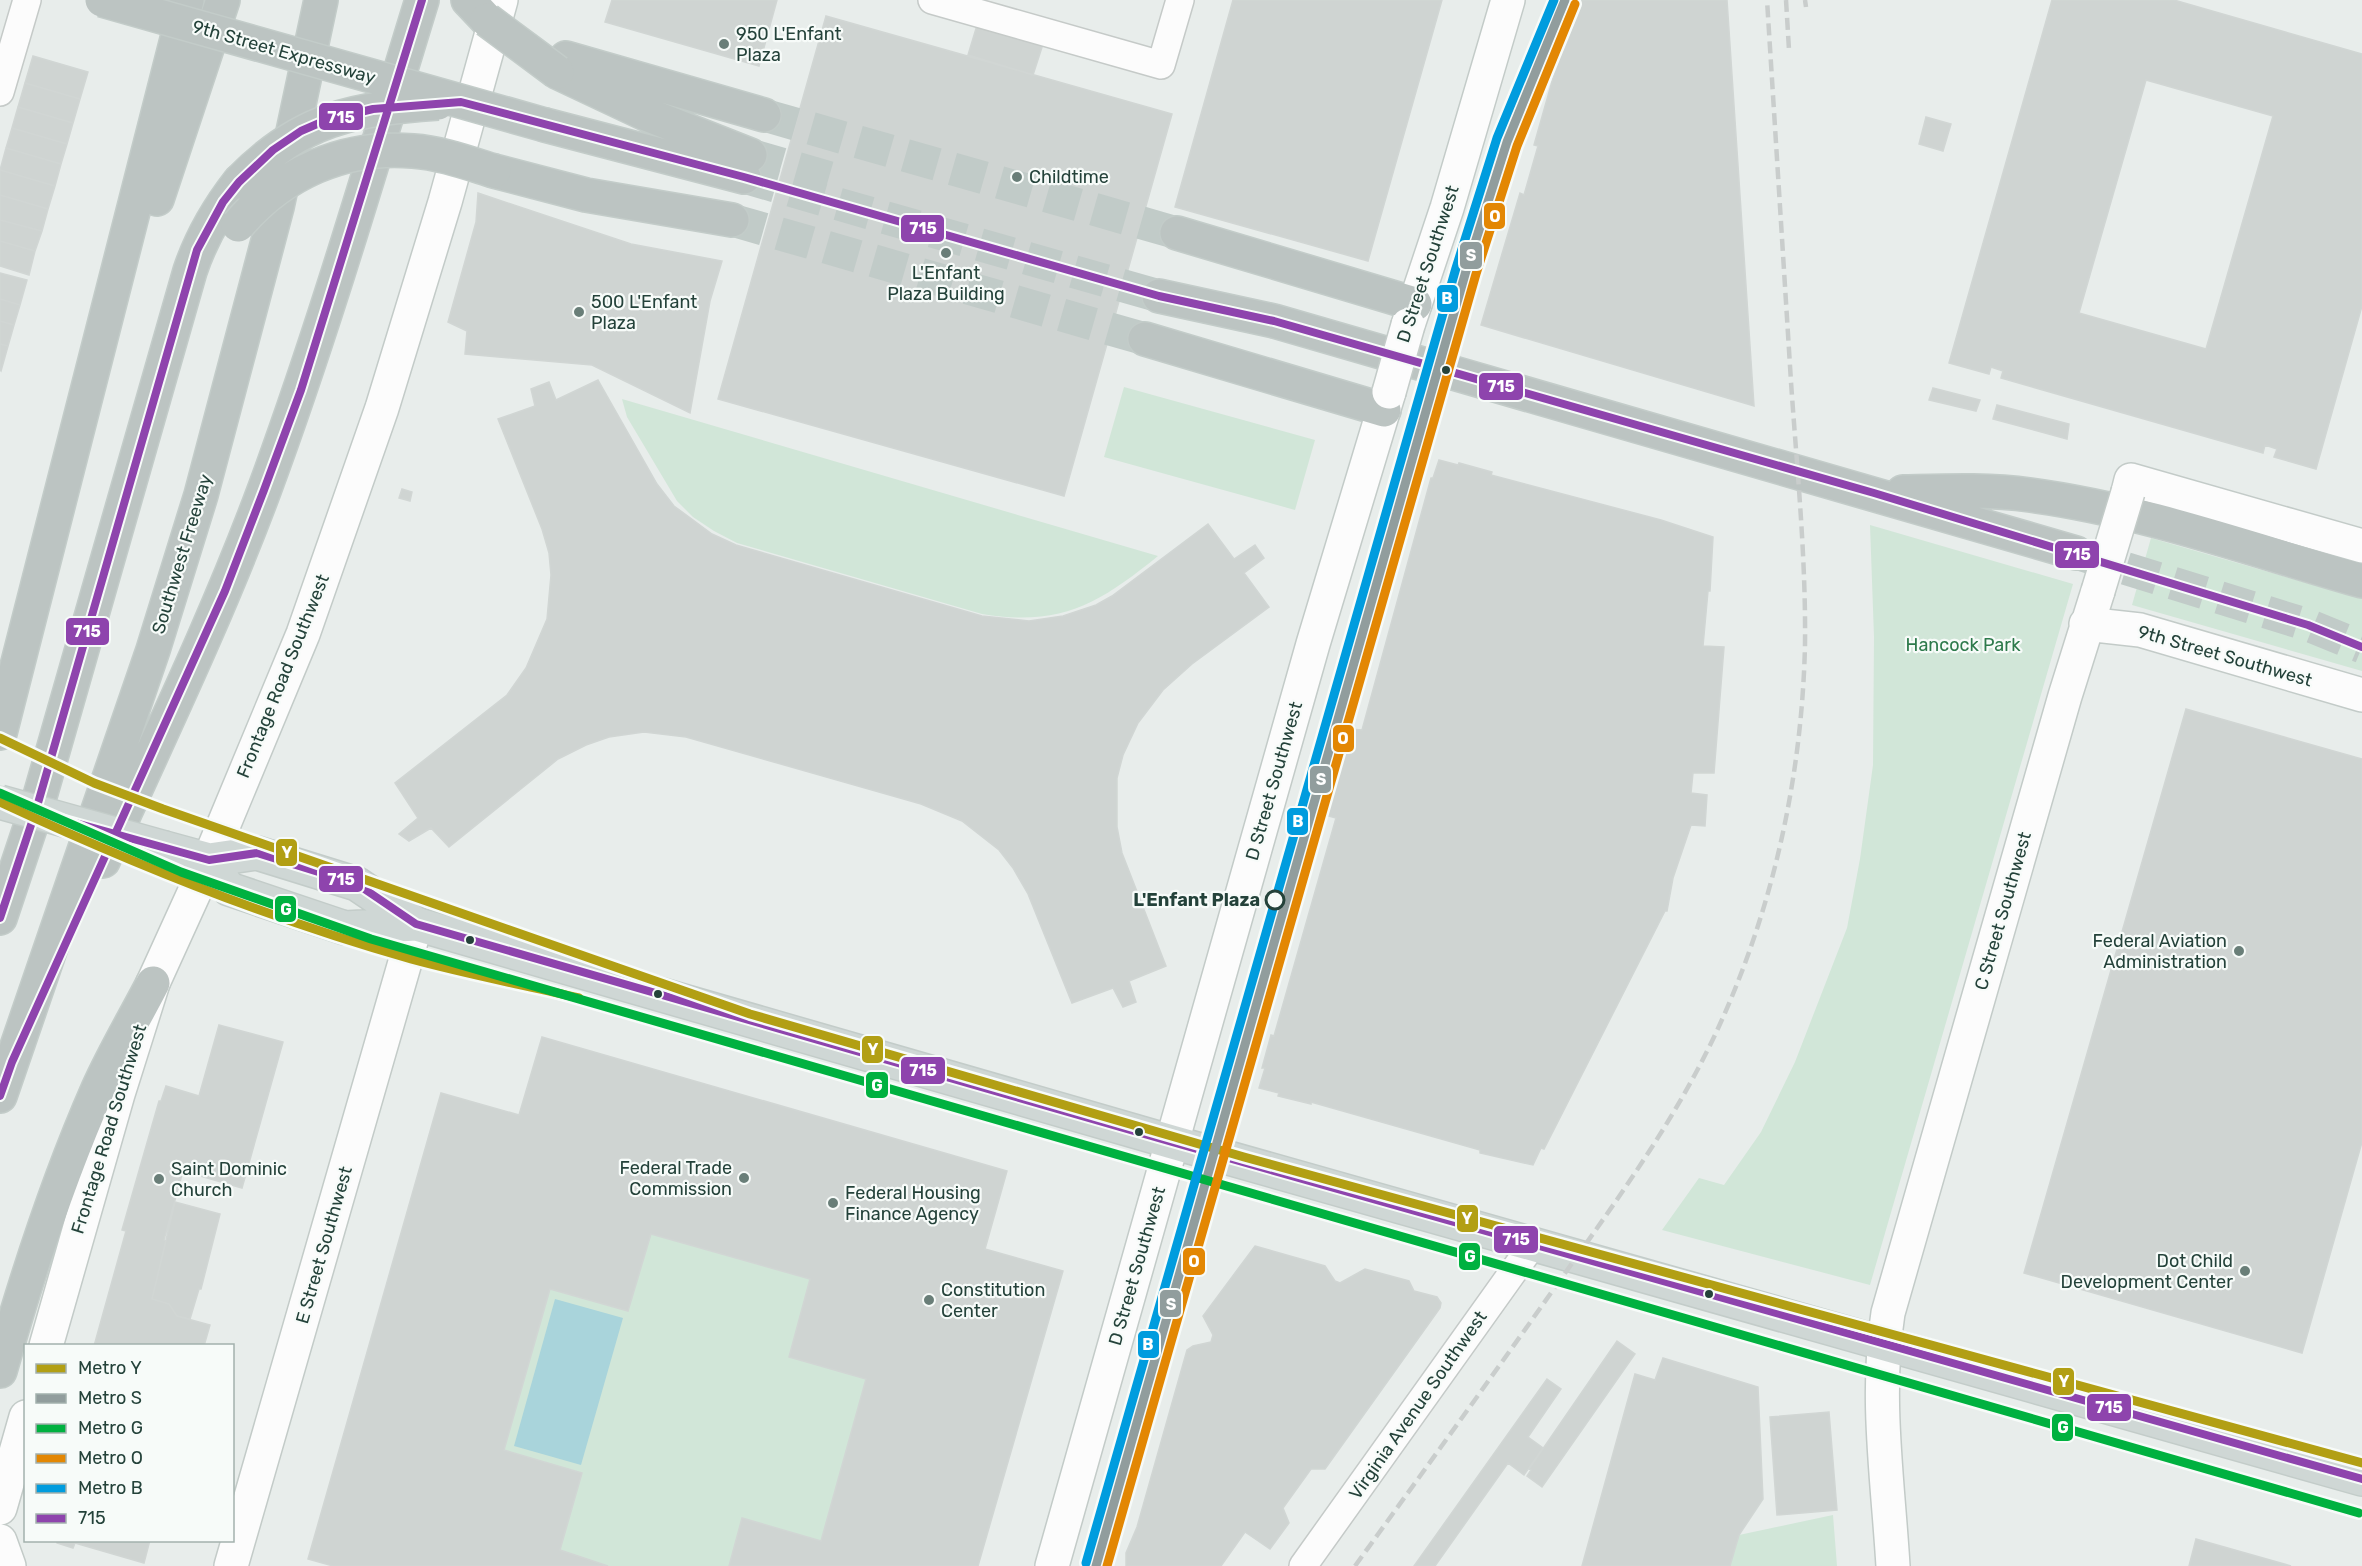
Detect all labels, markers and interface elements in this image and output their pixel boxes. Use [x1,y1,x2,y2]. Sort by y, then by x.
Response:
street label: 9th Street Expressway [190,15,378,89]
place label: 950 L'Enfant Plaza [736,23,842,66]
marker: 950 L'Enfant Plaza [717,37,731,51]
line badge: 715 [318,102,364,131]
text: 715 [327,108,355,127]
place label: Childtime [1029,166,1109,188]
marker: Childtime [1010,170,1024,184]
street label: D Street Southwest [1392,183,1464,345]
line badge: O [1483,202,1506,230]
text: O [1489,207,1501,226]
line badge: 715 [900,214,945,243]
text: 715 [909,219,937,238]
line badge: S [1459,241,1483,270]
marker: L'Enfant Plaza Building [939,246,953,260]
text: S [1466,246,1477,265]
place label: L'Enfant Plaza Building [887,262,1005,305]
line badge: B [1436,284,1459,313]
text: B [1441,289,1453,308]
place label: 500 L'Enfant Plaza [591,291,697,334]
marker: 500 L'Enfant Plaza [572,305,586,319]
unlabelled marker [1440,364,1452,376]
line badge: 715 [1478,372,1524,401]
text: 715 [1487,377,1515,396]
street label: Southwest Freeway [147,471,217,636]
line badge: 715 [2054,540,2100,569]
text: 715 [2063,545,2091,564]
street label: Frontage Road Southwest [232,571,334,781]
line badge: 715 [65,617,110,646]
street label: 9th Street Southwest [2135,621,2315,691]
text: 715 [73,622,101,641]
park label: Hancock Park [1906,634,2021,656]
street label: D Street Southwest [1241,699,1307,863]
line badge: O [1332,724,1355,753]
text: O [1337,729,1349,748]
line badge: S [1309,765,1332,794]
text: S [1316,770,1327,789]
line badge: B [1286,807,1309,836]
text: B [1292,812,1304,831]
street label: C Street Southwest [1970,829,2036,993]
line badge: Y [275,838,298,867]
text: Y [282,843,293,862]
line badge: 715 [318,865,364,893]
text: 715 [327,870,355,889]
place label: L'Enfant Plaza [1133,889,1260,911]
marker: L'Enfant Plaza [1265,890,1285,910]
line badge: G [274,895,297,923]
text: G [280,900,292,919]
place label: Federal Aviation Administration [2093,930,2227,973]
unlabelled marker [464,934,476,946]
marker: Federal Aviation Administration [2232,944,2246,958]
unlabelled marker [652,988,664,1000]
street label: Frontage Road Southwest [67,1022,151,1236]
line badge: Y [861,1035,884,1064]
text: Y [868,1040,879,1059]
line badge: 715 [900,1056,946,1085]
text: 715 [909,1061,937,1080]
line badge: G [865,1071,889,1099]
text: G [871,1076,883,1095]
unlabelled marker [1133,1126,1145,1138]
place label: Federal Trade Commission [619,1157,732,1200]
place label: Saint Dominic Church [171,1158,287,1201]
street label: E Street Southwest [291,1164,357,1326]
marker: Federal Trade Commission [737,1171,751,1185]
marker: Saint Dominic Church [152,1172,166,1186]
place label: Federal Housing Finance Agency [845,1182,981,1225]
street label: D Street Southwest [1104,1184,1170,1348]
marker: Federal Housing Finance Agency [826,1196,840,1210]
line badge: Y [1456,1204,1479,1233]
text: Y [1462,1209,1473,1228]
line badge: 715 [1493,1225,1539,1254]
text: 715 [1502,1230,1530,1249]
line badge: G [1458,1242,1481,1271]
line badge: O [1182,1247,1206,1276]
text: G [1464,1247,1476,1266]
place label: Dot Child Development Center [2061,1250,2233,1293]
text: O [1188,1252,1200,1271]
marker: Dot Child Development Center [2238,1264,2252,1278]
place label: Constitution Center [941,1279,1045,1322]
unlabelled marker [1703,1288,1715,1300]
line badge: S [1159,1289,1182,1318]
marker: Constitution Center [922,1293,936,1307]
street label: Virginia Avenue Southwest [1344,1306,1492,1504]
line badge: B [1137,1330,1160,1359]
text: B [1142,1335,1154,1354]
legend [24,1344,234,1542]
text: Metro Y [78,1357,142,1379]
line badge: Y [2052,1367,2075,1396]
text: Y [2059,1372,2070,1391]
text: Metro S [78,1387,142,1409]
line badge: 715 [2086,1393,2132,1422]
text: 715 [2095,1398,2123,1417]
line badge: G [2051,1413,2074,1442]
text: Metro G [78,1417,143,1439]
text: G [2057,1418,2069,1437]
text: Metro O [78,1447,143,1469]
text: Metro B [78,1477,143,1499]
text: 715 [78,1507,106,1529]

